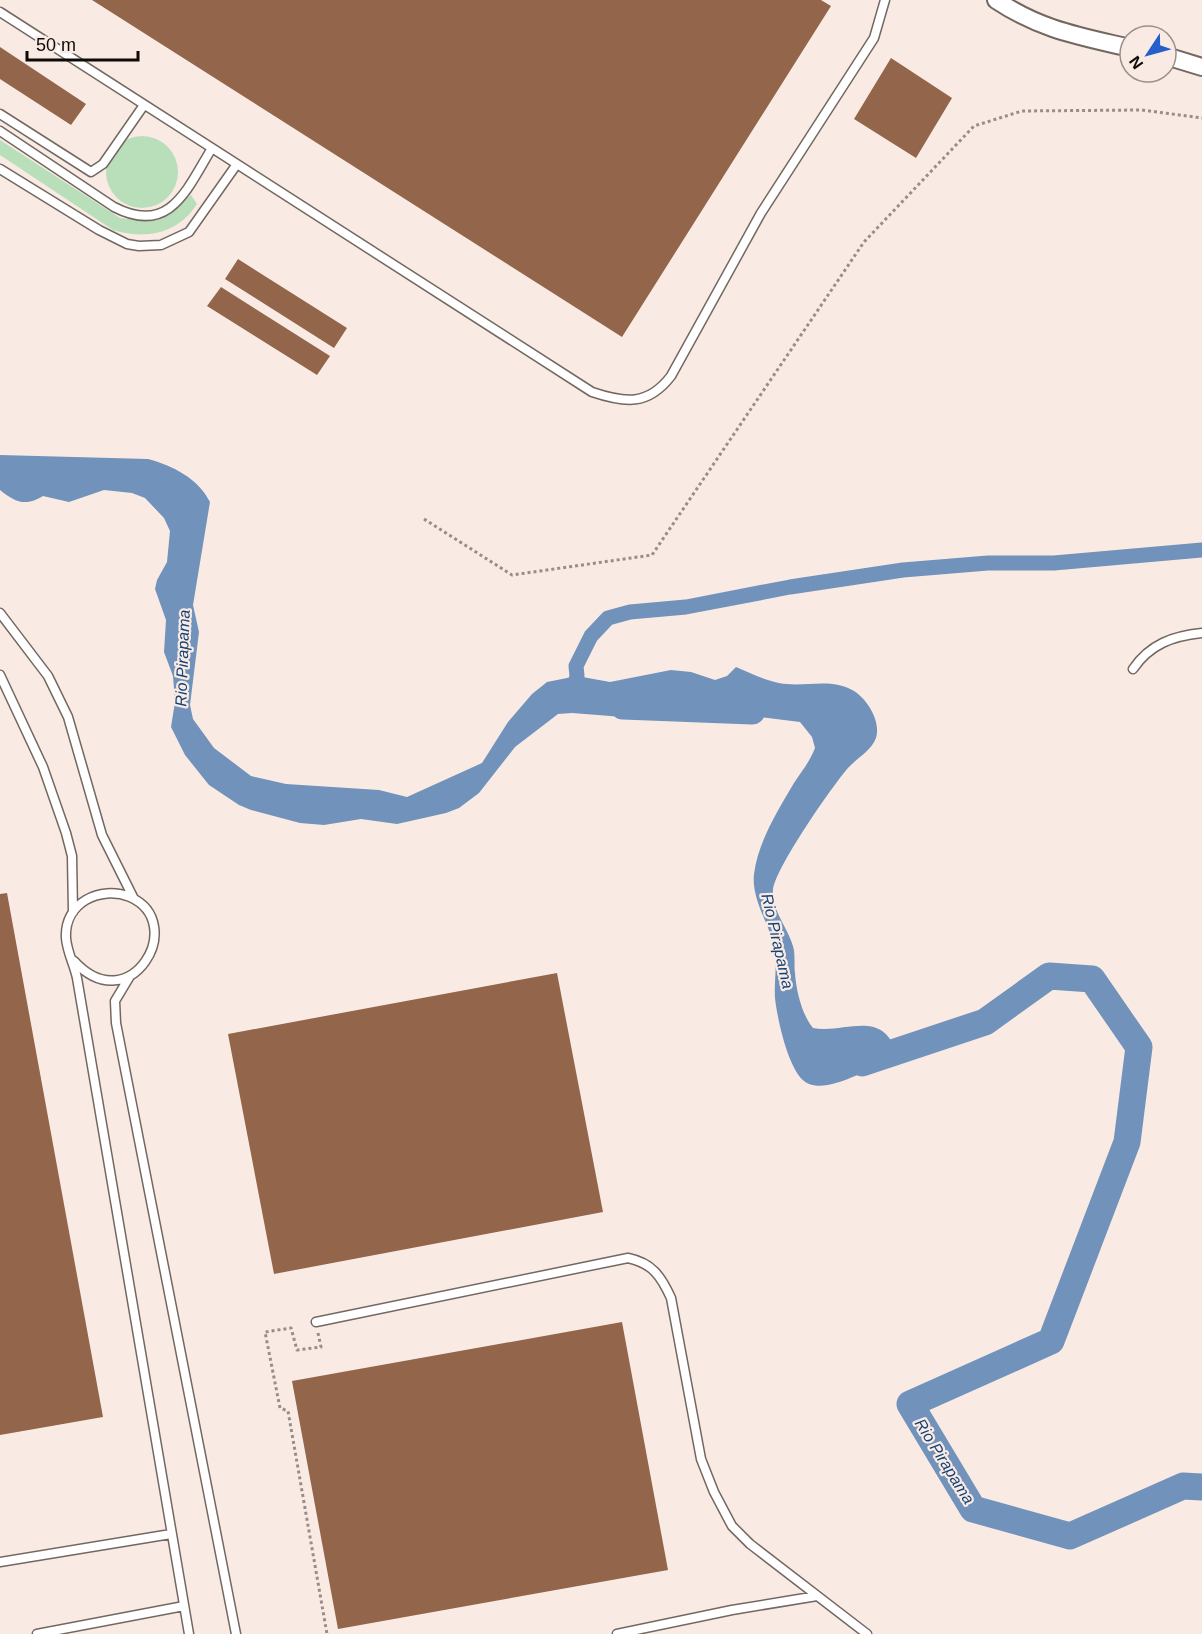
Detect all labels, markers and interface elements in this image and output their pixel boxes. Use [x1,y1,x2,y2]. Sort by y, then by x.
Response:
scale bar [27,24,138,62]
north arrow [1118,24,1178,84]
text: 50 m [36,35,76,55]
text: N [1126,53,1147,72]
water label: Rio Pirapama [172,609,193,707]
water label: Rio Pirapama [758,892,797,990]
water label: Rio Pirapama [912,1416,978,1507]

